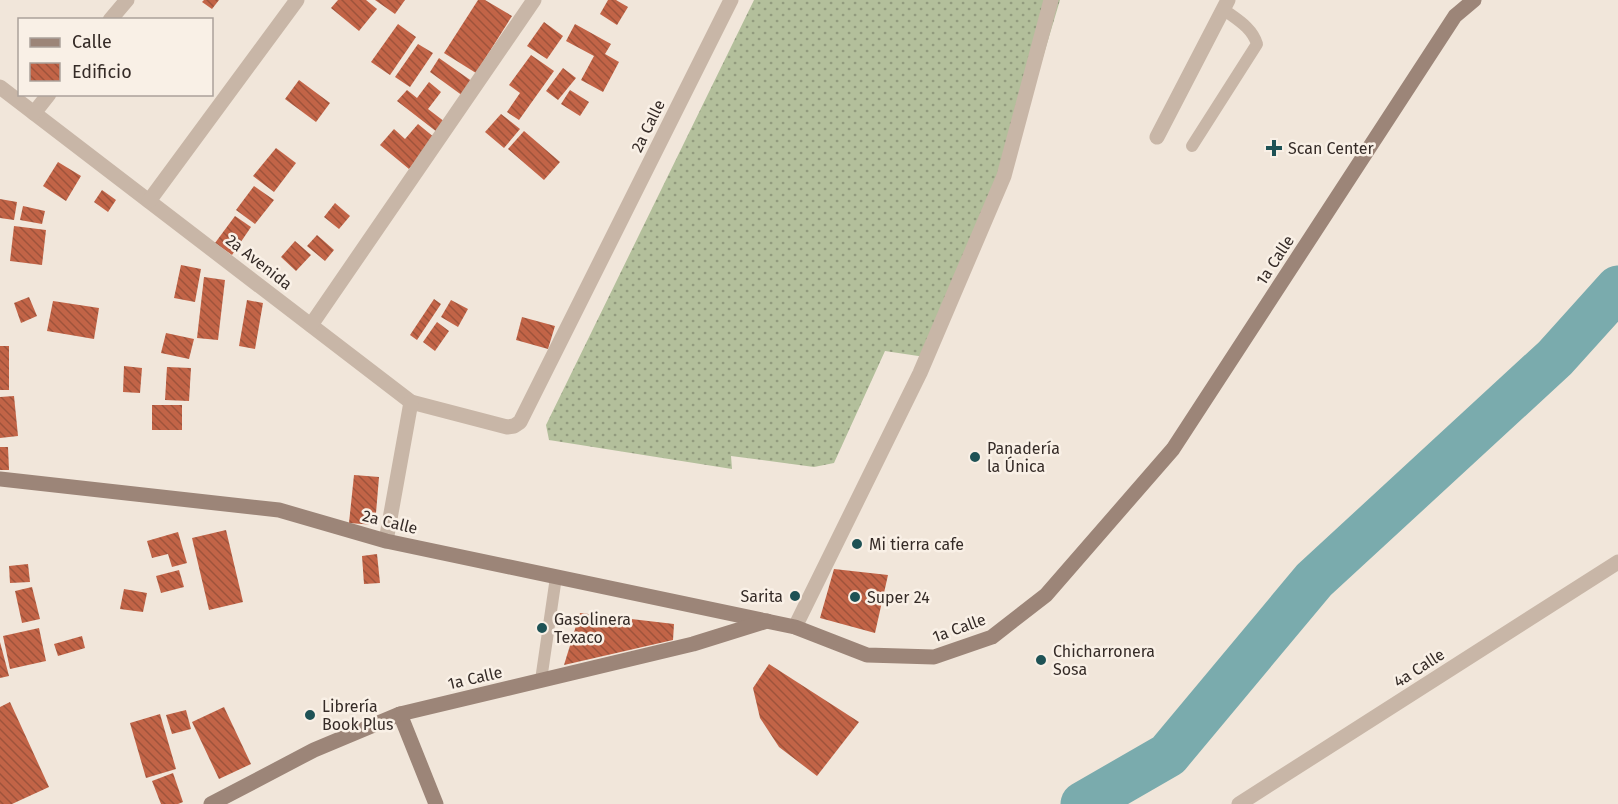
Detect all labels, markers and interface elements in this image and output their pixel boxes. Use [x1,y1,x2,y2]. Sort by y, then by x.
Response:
legend [18,18,213,96]
text: Calle [72,31,112,53]
text: Edificio [72,61,132,83]
street label: 2a Calle [627,97,669,155]
marker: Scan Center [1265,139,1283,157]
place label: Scan Center [1288,139,1375,158]
street label: 2a Avenida [222,230,296,294]
street label: 1a Calle [1252,232,1298,288]
place label: Panadería la Única [987,439,1060,476]
marker: Panadería la Única [968,450,982,464]
street label: 2a Calle [360,506,420,538]
place label: Mi tierra cafe [869,535,964,554]
marker: Mi tierra cafe [850,537,864,551]
place label: Sarita [741,587,783,606]
place label: Super 24 [867,588,930,607]
marker: Sarita [788,589,802,603]
marker: Super 24 [848,590,862,604]
place label: Gasolinera Texaco [554,610,631,647]
street label: 1a Calle [930,610,988,646]
marker: Gasolinera Texaco [535,621,549,635]
place label: Chicharronera Sosa [1053,642,1155,679]
street label: 4a Calle [1390,645,1448,691]
marker: Chicharronera Sosa [1034,653,1048,667]
street label: 1a Calle [446,663,504,693]
place label: Librería Book Plus [322,697,393,734]
marker: Librería Book Plus [303,708,317,722]

